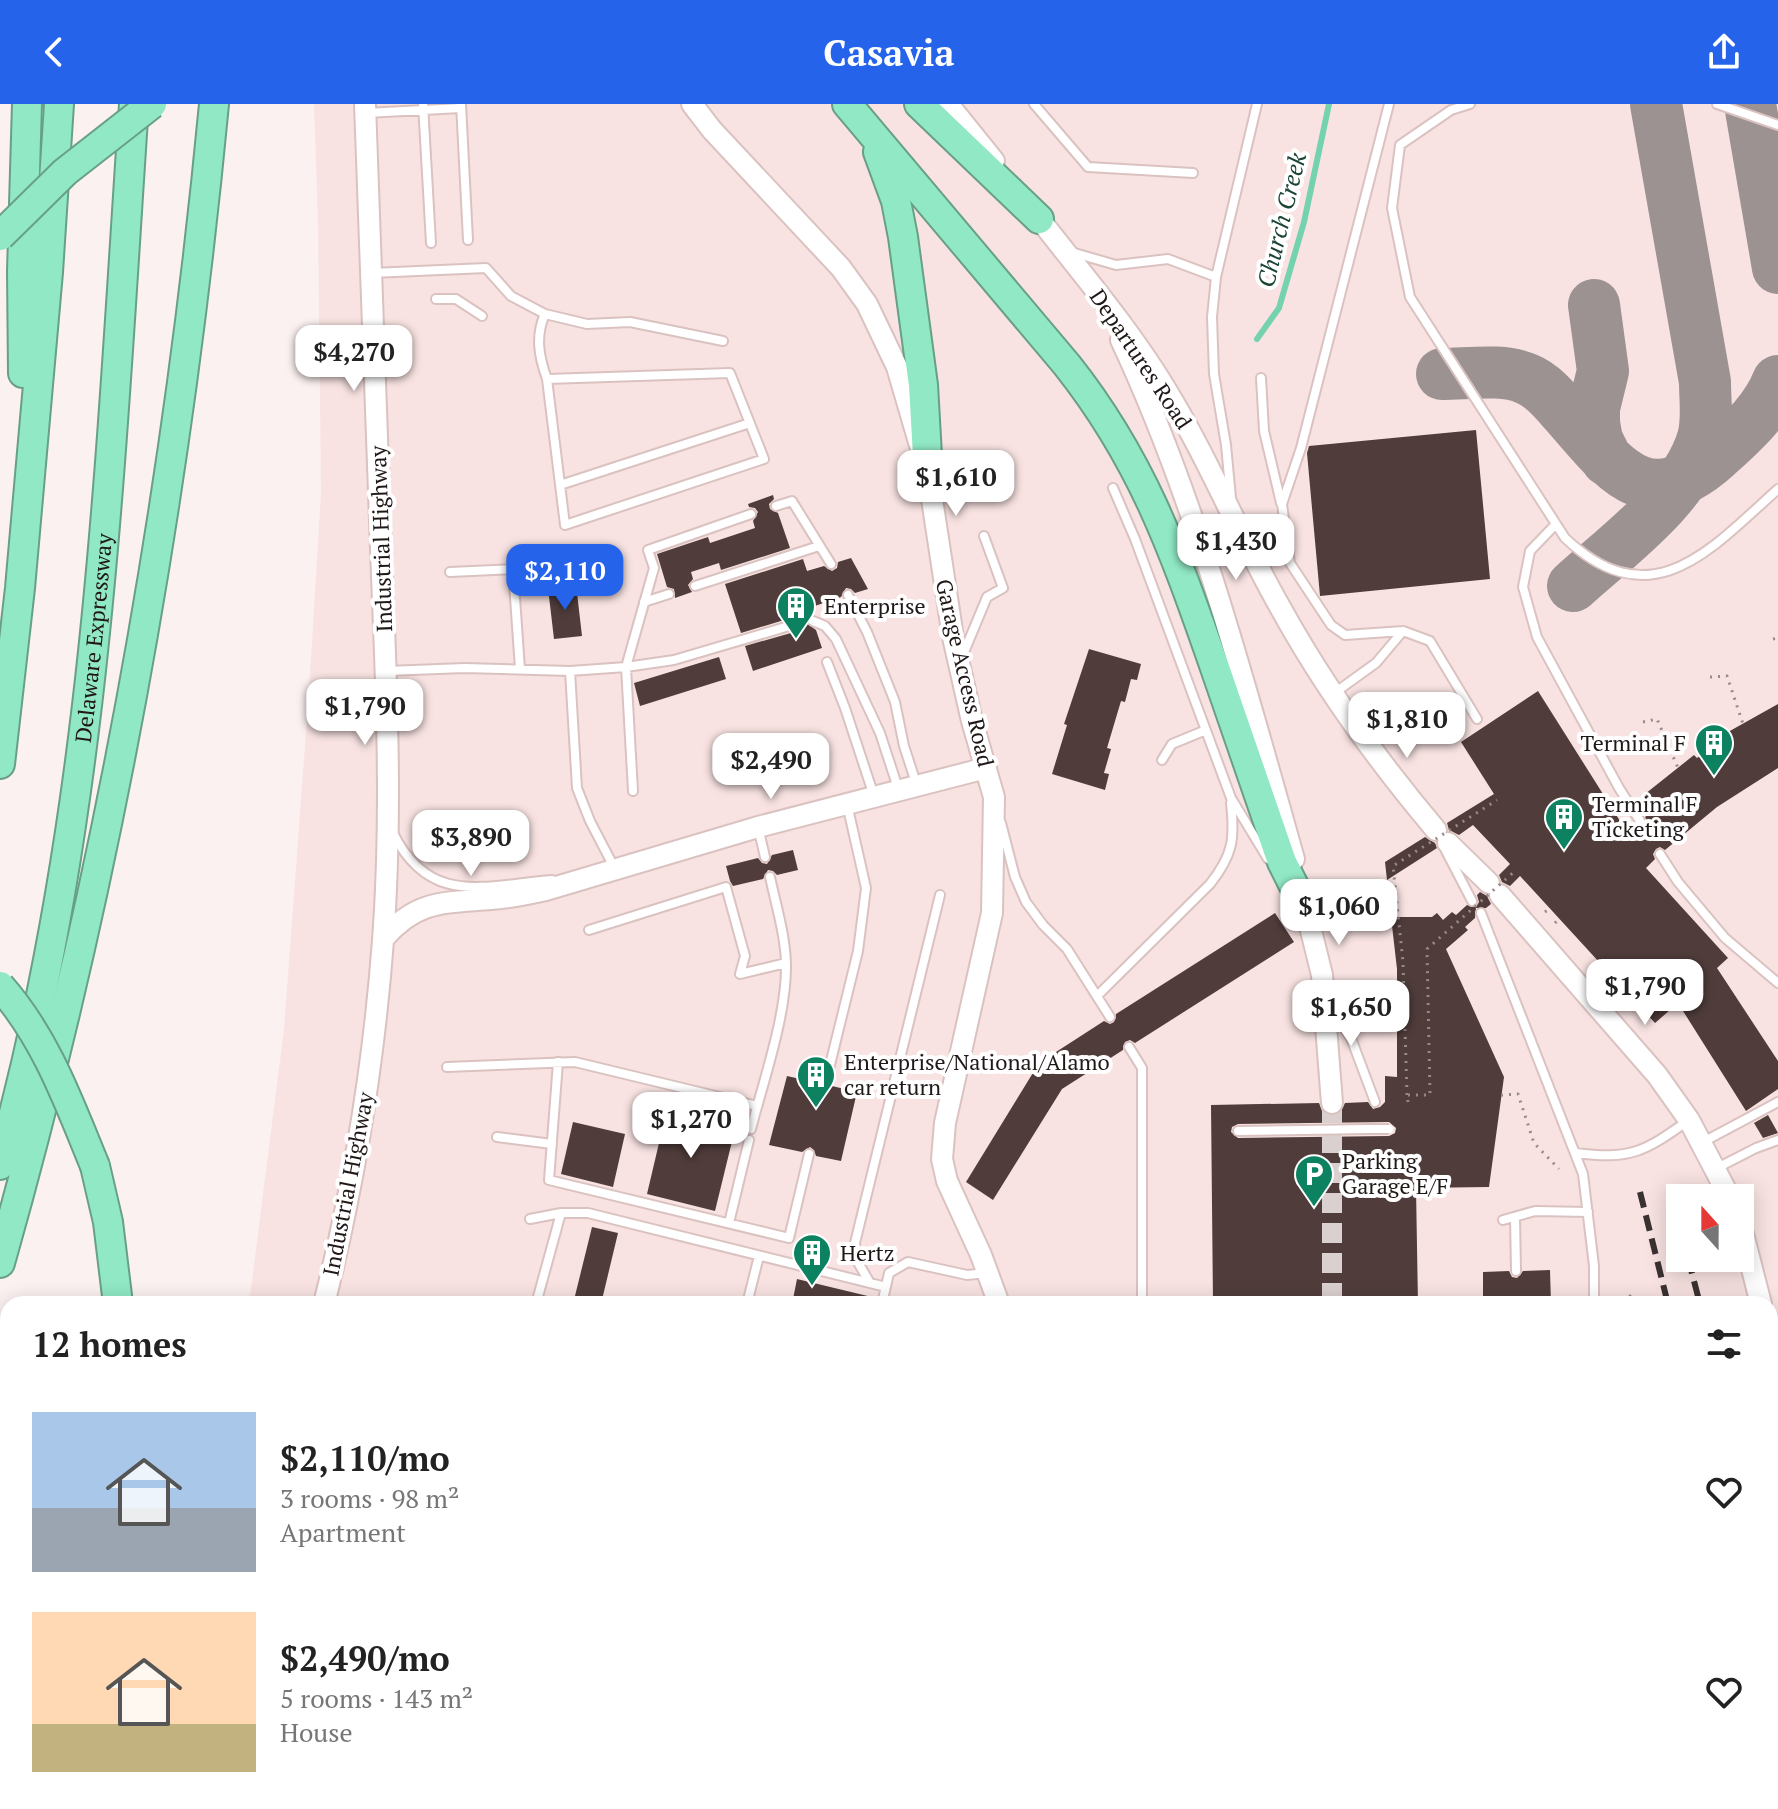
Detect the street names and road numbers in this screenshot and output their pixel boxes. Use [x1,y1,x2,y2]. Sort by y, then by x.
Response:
street label: Departures Road [1084,283,1199,434]
street label: Industrial Highway [363,444,398,633]
street label: Delaware Expressway [68,531,118,744]
street label: Garage Access Road [930,576,1001,770]
street label: Industrial Highway [315,1089,380,1278]

